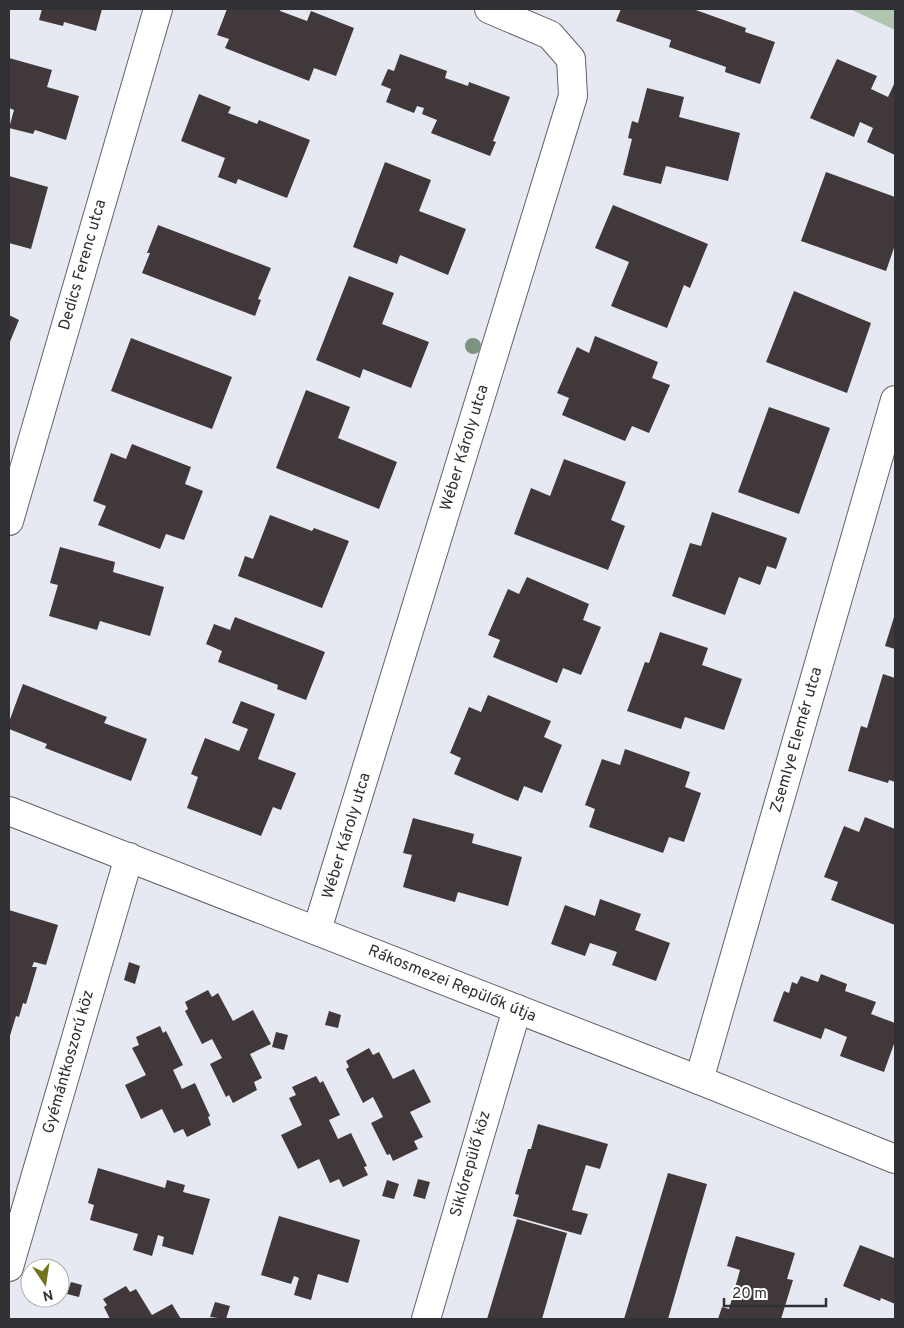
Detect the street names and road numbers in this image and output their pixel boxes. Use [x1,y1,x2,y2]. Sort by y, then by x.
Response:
street label: Dedics Ferenc utca [55,197,111,333]
street label: Wéber Károly utca [436,382,494,514]
street label: Zsemlye Elemér utca [767,665,827,815]
street label: Wéber Károly utca [318,770,376,902]
street label: Rákosmezei Repülők útja [365,941,539,1027]
street label: Gyémántkoszorú köz [39,988,99,1136]
street label: Siklórepülő köz [446,1109,496,1219]

